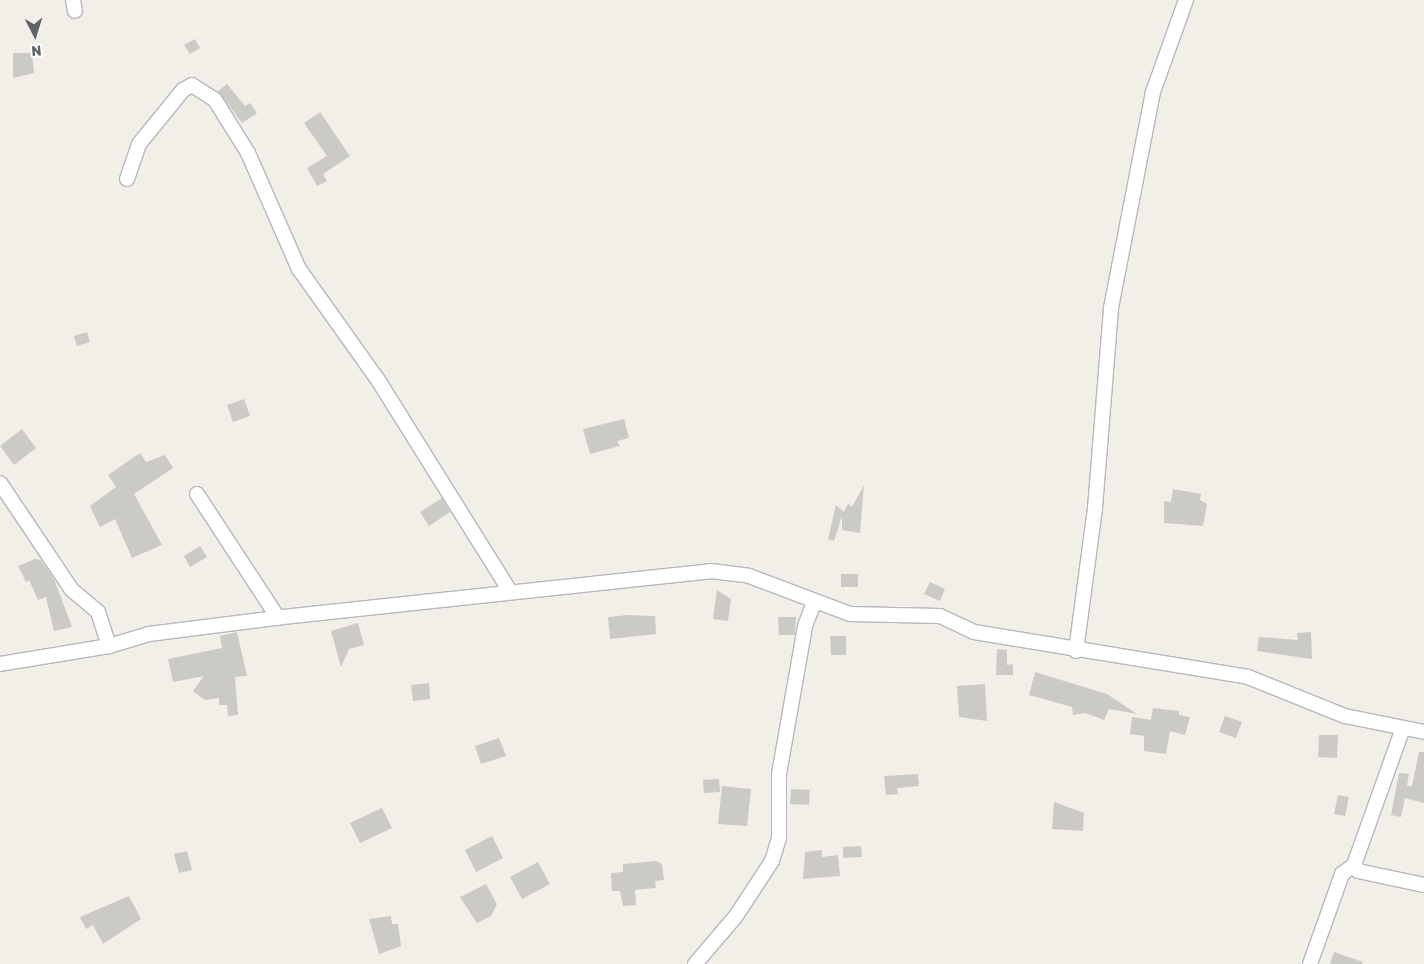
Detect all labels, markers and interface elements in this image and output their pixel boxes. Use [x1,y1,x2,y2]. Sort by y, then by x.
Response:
north arrow [10,10,60,60]
text: N [31,42,42,59]

